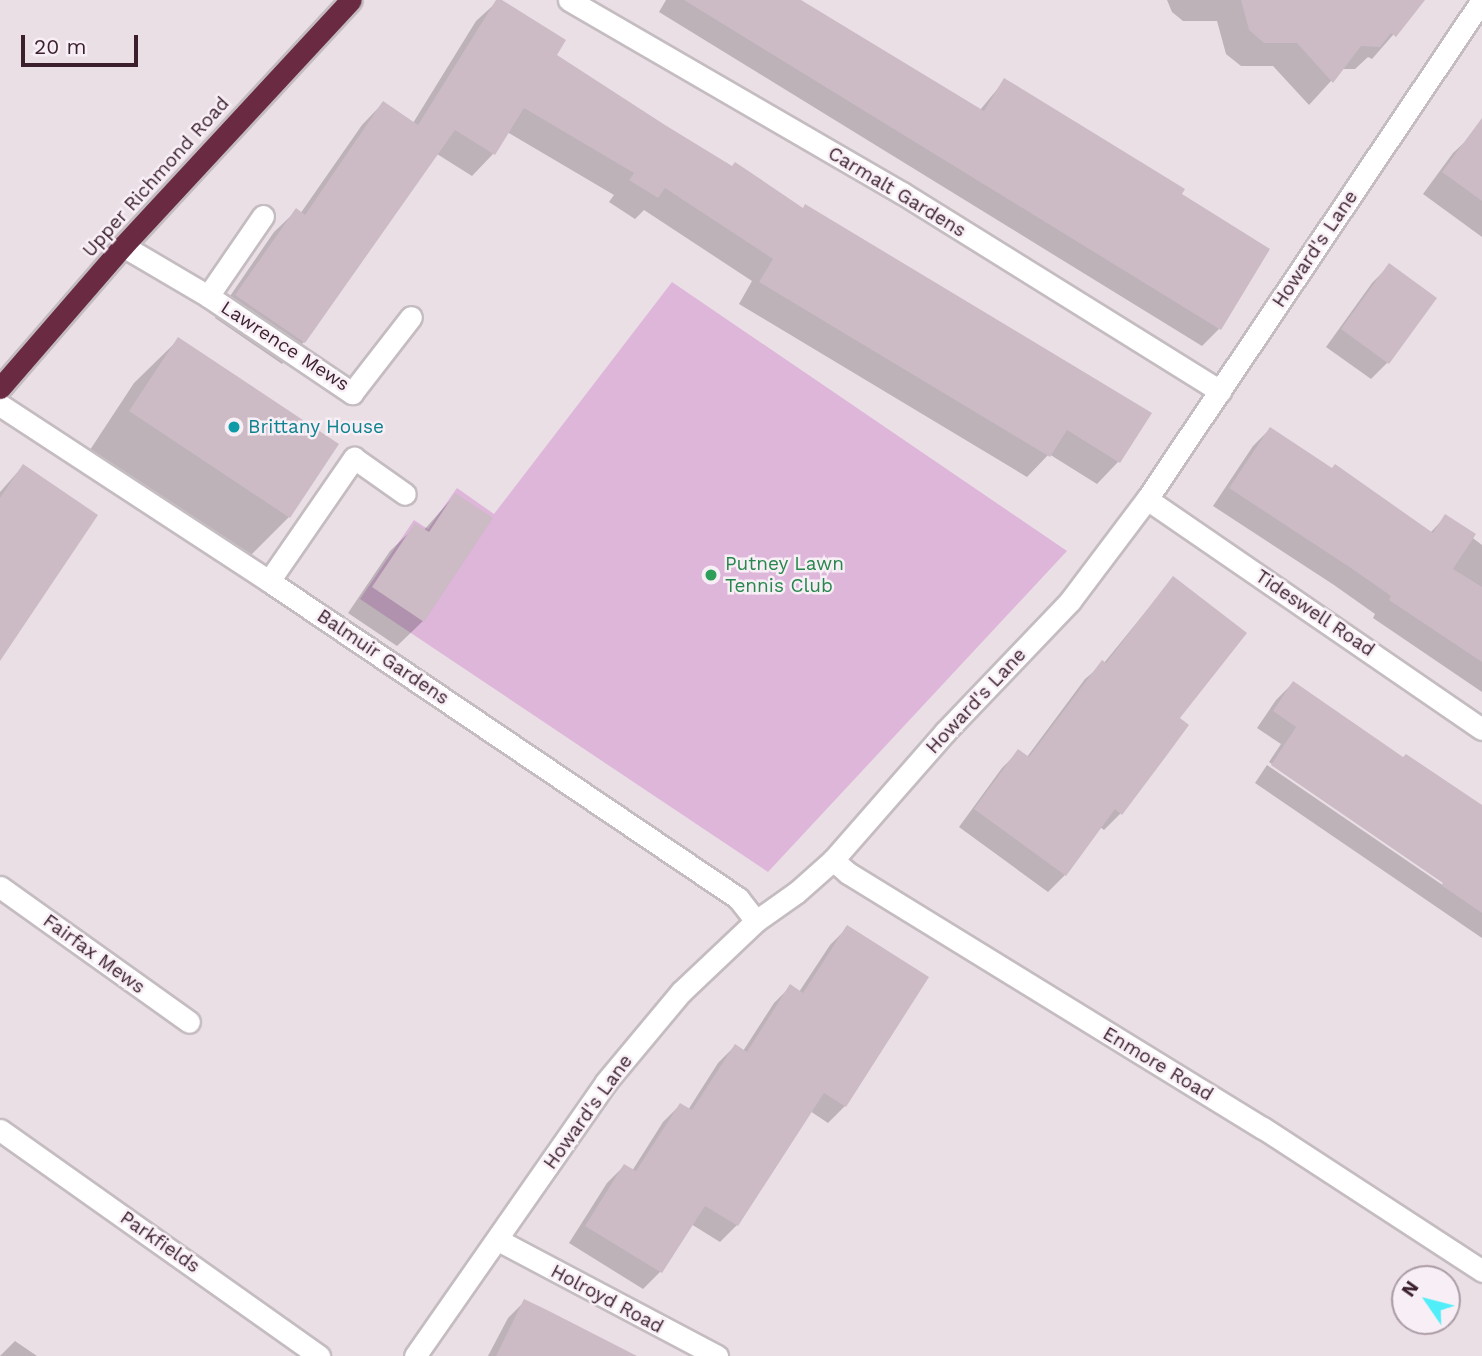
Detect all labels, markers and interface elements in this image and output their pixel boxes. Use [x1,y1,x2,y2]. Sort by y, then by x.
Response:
scale bar [24,21,142,65]
text: 20 m [34,34,86,59]
street label: Upper Richmond Road [78,92,234,262]
street label: Carmalt Gardens [824,142,970,242]
street label: Howard's Lane [1267,186,1363,312]
street label: Lawrence Mews [217,296,353,396]
place label: Brittany House [248,416,384,438]
marker: Brittany House [226,419,242,435]
place label: Putney Lawn Tennis Club [725,553,844,597]
street label: Tideswell Road [1251,565,1379,661]
marker: Putney Lawn Tennis Club [703,567,719,583]
street label: Balmuir Gardens [313,604,453,710]
street label: Howard's Lane [921,643,1031,759]
street label: Fairfax Mews [38,909,150,999]
street label: Enmore Road [1099,1022,1217,1106]
street label: Howard's Lane [539,1050,637,1174]
street label: Parkfields [116,1206,204,1278]
street label: Holroyd Road [547,1260,667,1338]
north arrow [1391,1265,1461,1335]
text: N [1397,1276,1423,1301]

